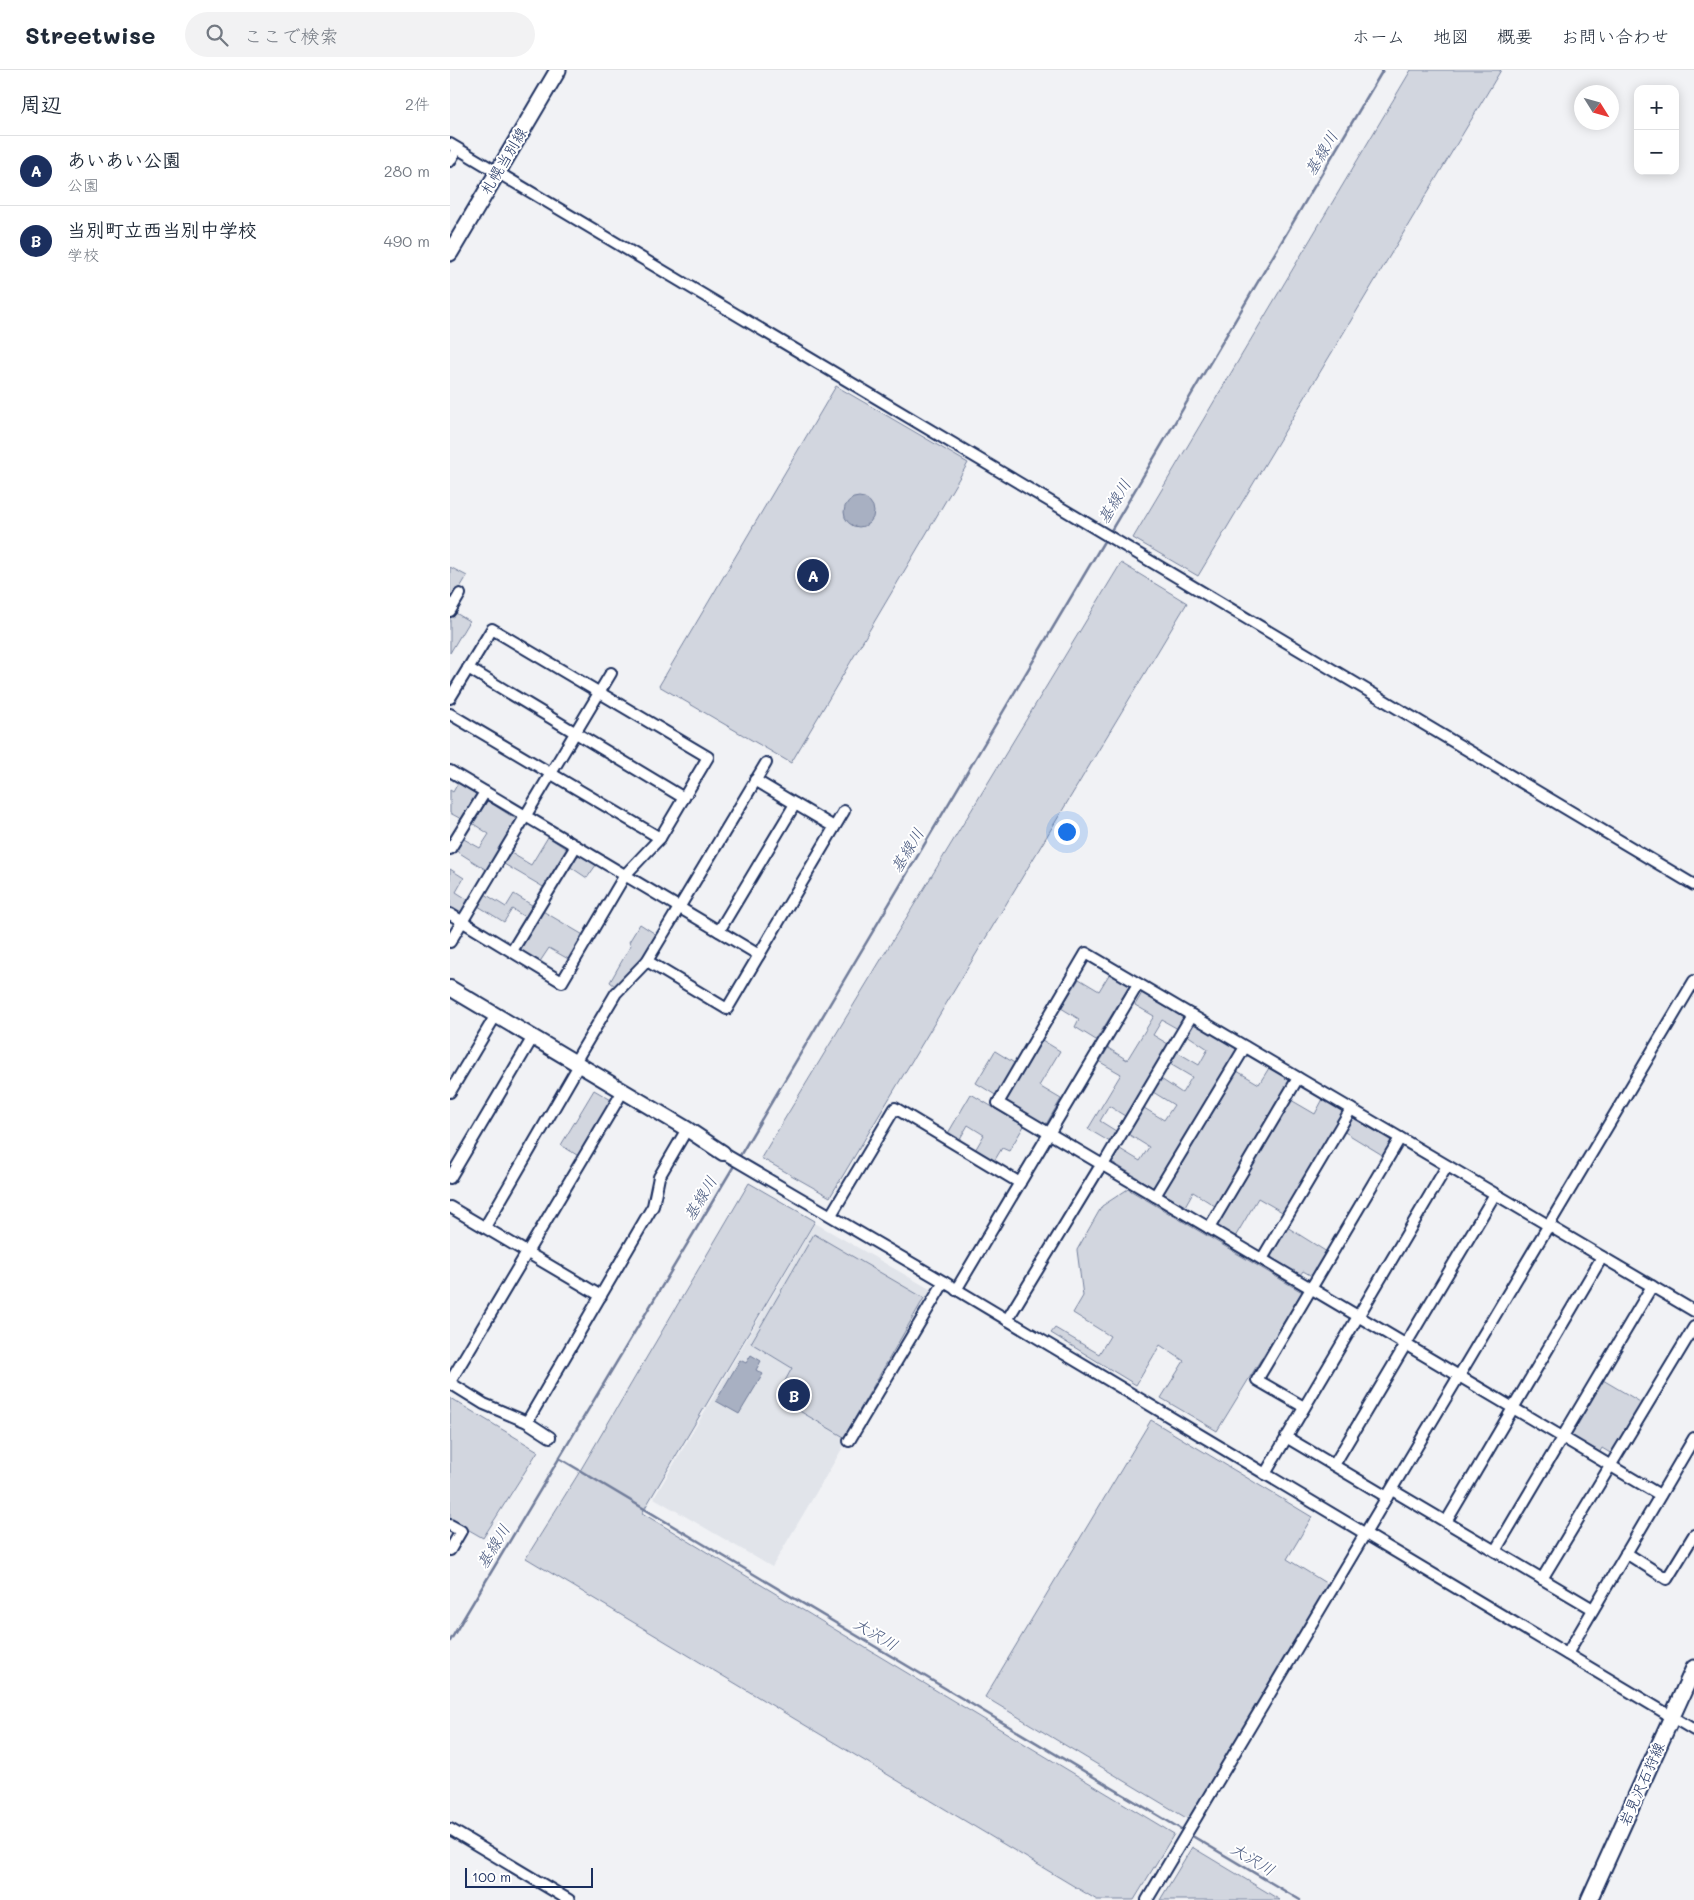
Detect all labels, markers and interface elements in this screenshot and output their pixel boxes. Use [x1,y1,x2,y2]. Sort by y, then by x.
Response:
search box [185,12,535,57]
text: Streetwise [25,19,155,50]
icon: search [203,21,231,49]
text: ここで検索 [243,23,338,48]
text: ホーム [1352,24,1405,48]
text: 地図 [1433,24,1469,48]
text: 概要 [1497,24,1533,48]
text: お問い合わせ [1561,24,1669,48]
north arrow [1574,85,1619,130]
map controls [1634,85,1679,175]
button: + [1634,85,1679,130]
text: 周辺 [20,90,62,117]
text: 2件 [405,93,430,114]
street label: 札幌当別線 [475,123,531,198]
water label: 基線川 [1299,127,1342,179]
button: − [1634,130,1679,175]
text: あいあい公園 [67,147,181,172]
text: A [30,160,42,181]
text: 280 m [384,160,430,181]
text: 公園 [67,174,99,195]
text: 当別町立西当別中学校 [67,217,257,242]
text: B [31,230,41,251]
text: 490 m [383,230,430,251]
text: 学校 [67,244,99,265]
water label: 基線川 [1092,475,1135,527]
pin: A [797,556,829,594]
your location [1054,819,1080,845]
water label: 基線川 [885,824,928,876]
water label: 基線川 [678,1172,721,1224]
pin: B [778,1376,810,1414]
water label: 基線川 [471,1520,514,1572]
water label: 大沢川 [850,1612,902,1655]
street label: 岩見沢石狩線 [1614,1738,1669,1829]
water label: 大沢川 [1227,1837,1279,1880]
scale bar [465,1865,592,1888]
text: 100 m [472,1867,511,1886]

